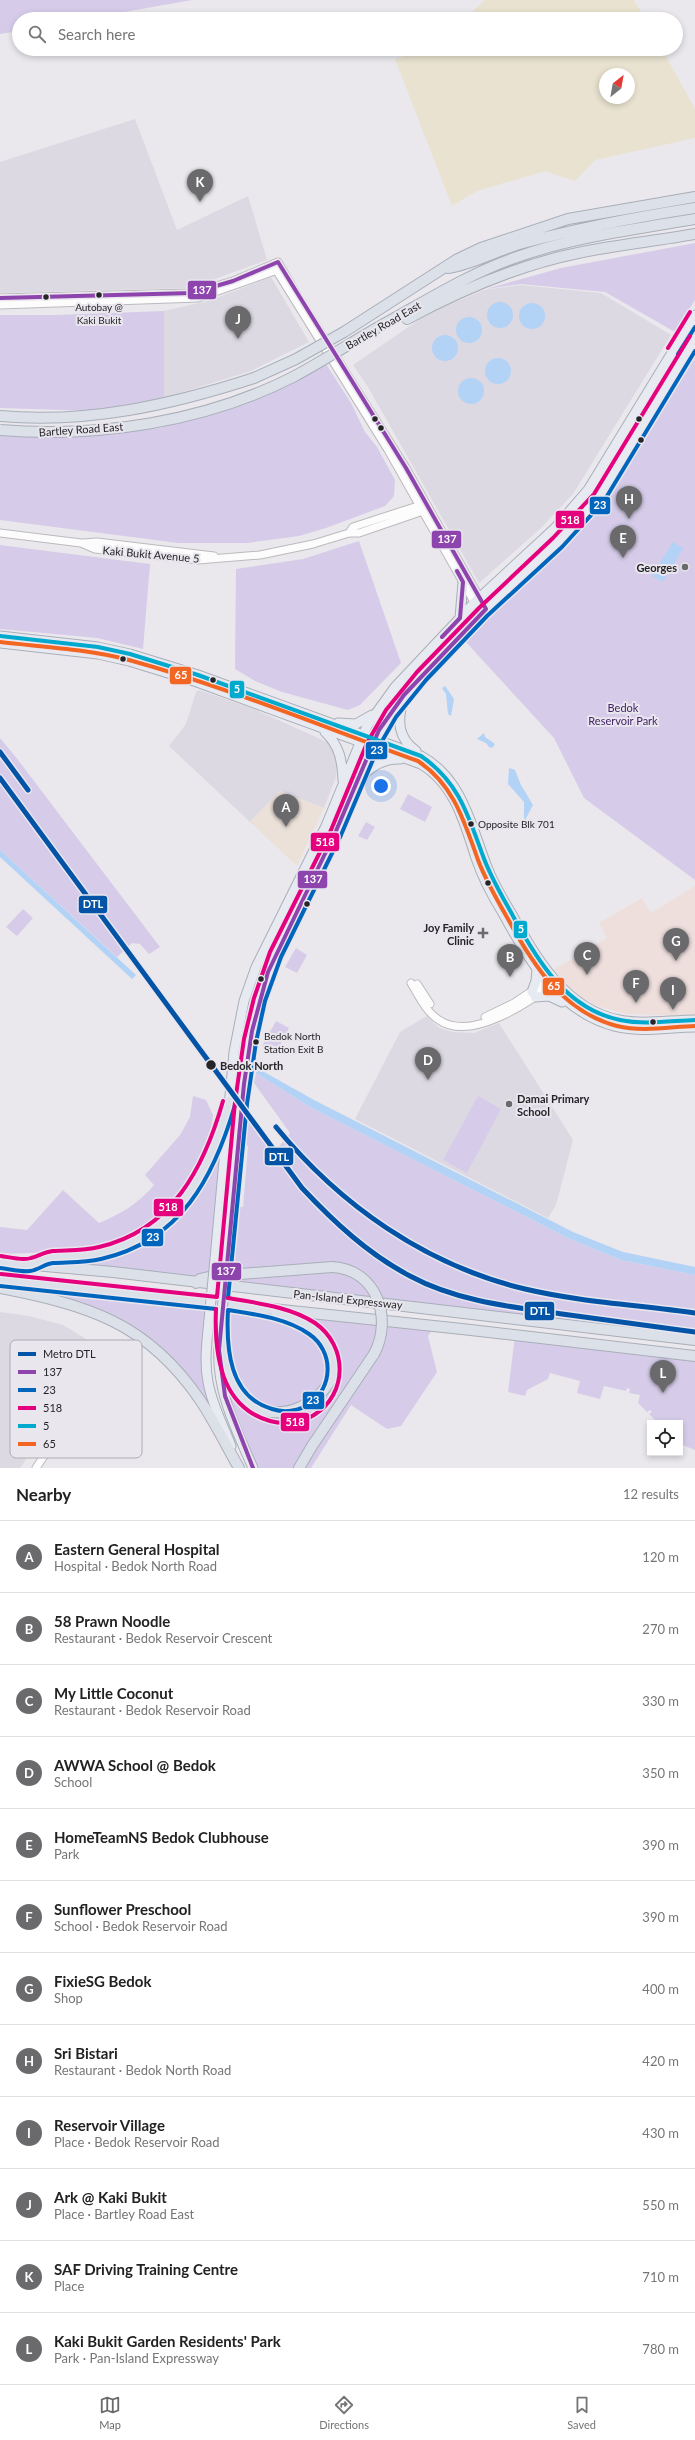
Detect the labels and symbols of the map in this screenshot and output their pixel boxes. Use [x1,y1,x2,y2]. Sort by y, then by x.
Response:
north arrow [599,68,635,104]
pin: K [187,169,213,202]
line badge: 137 [187,280,217,300]
text: 137 [192,283,212,296]
marker: Autobay @ Kaki Bukit [94,290,104,300]
unlabelled marker [41,292,51,302]
street label: Bartley Road East [343,298,423,352]
place label: Autobay @ Kaki Bukit [75,301,123,326]
pin: J [225,306,251,339]
unlabelled marker [370,414,380,424]
unlabelled marker [634,414,644,424]
street label: Bartley Road East [38,420,124,438]
unlabelled marker [376,423,386,433]
unlabelled marker [636,435,646,445]
pin: H [616,486,642,519]
line badge: 23 [589,496,611,515]
text: 23 [594,498,606,511]
line badge: 518 [555,510,585,529]
text: 518 [560,513,580,526]
pin: E [610,525,636,558]
line badge: 137 [431,530,462,549]
text: 137 [437,532,457,545]
street label: Kaki Bukit Avenue 5 [102,543,200,565]
place label: Georges [636,561,677,574]
marker: Georges [680,562,690,572]
unlabelled marker [118,654,128,664]
line badge: 65 [169,666,192,685]
text: 65 [175,668,187,681]
unlabelled marker [208,675,218,685]
line badge: 5 [229,680,245,699]
text: 5 [234,682,240,695]
park label: Bedok Reservoir Park [588,701,658,727]
line badge: 23 [365,741,388,760]
text: 23 [371,743,383,756]
your location [371,776,391,796]
pin: A [273,794,299,827]
place label: Opposite Blk 701 [478,818,555,830]
marker: Opposite Blk 701 [466,819,476,829]
line badge: 518 [310,832,340,852]
text: 518 [315,835,335,848]
line badge: 137 [297,870,328,889]
text: 137 [303,872,323,885]
unlabelled marker [483,878,493,888]
line badge: DTL [78,895,108,914]
text: DTL [83,897,103,910]
unlabelled marker [302,899,312,909]
line badge: 5 [513,920,528,939]
place label: Joy Family Clinic [424,921,475,947]
text: 5 [518,922,524,935]
marker: Joy Family Clinic [477,927,489,939]
pin: G [663,928,689,961]
pin: C [574,942,600,975]
pin: B [497,944,523,977]
pin: F [623,970,649,1003]
unlabelled marker [256,974,266,984]
line badge: 65 [542,977,565,996]
pin: I [660,977,686,1010]
text: 65 [548,979,560,992]
unlabelled marker [648,1017,658,1027]
place label: Bedok North Station Exit B [264,1030,323,1055]
marker: Bedok North Station Exit B [251,1037,261,1047]
pin: D [415,1047,441,1080]
marker: Bedok North [204,1058,218,1072]
place label: Bedok North [220,1059,283,1072]
place label: Damai Primary School [517,1092,590,1118]
marker: Damai Primary School [504,1099,514,1109]
line badge: DTL [264,1147,294,1166]
text: DTL [269,1150,289,1163]
line badge: 518 [153,1198,184,1217]
text: 518 [158,1200,178,1213]
line badge: 23 [141,1228,164,1247]
text: 23 [147,1230,159,1243]
line badge: 137 [211,1262,242,1281]
text: 137 [216,1264,236,1277]
street label: Pan-Island Expressway [293,1287,404,1311]
line badge: DTL [524,1301,555,1321]
text: DTL [530,1304,550,1317]
legend [10,1340,142,1458]
text: Metro DTL [43,1347,96,1360]
pin: L [650,1360,676,1393]
text: 137 [43,1365,62,1378]
text: 23 [43,1383,56,1396]
line badge: 23 [302,1391,325,1410]
text: 23 [307,1393,319,1406]
text: 518 [43,1401,62,1414]
line badge: 518 [280,1412,310,1432]
text: 518 [285,1415,305,1428]
text: 5 [43,1419,49,1432]
text: 65 [43,1437,56,1450]

